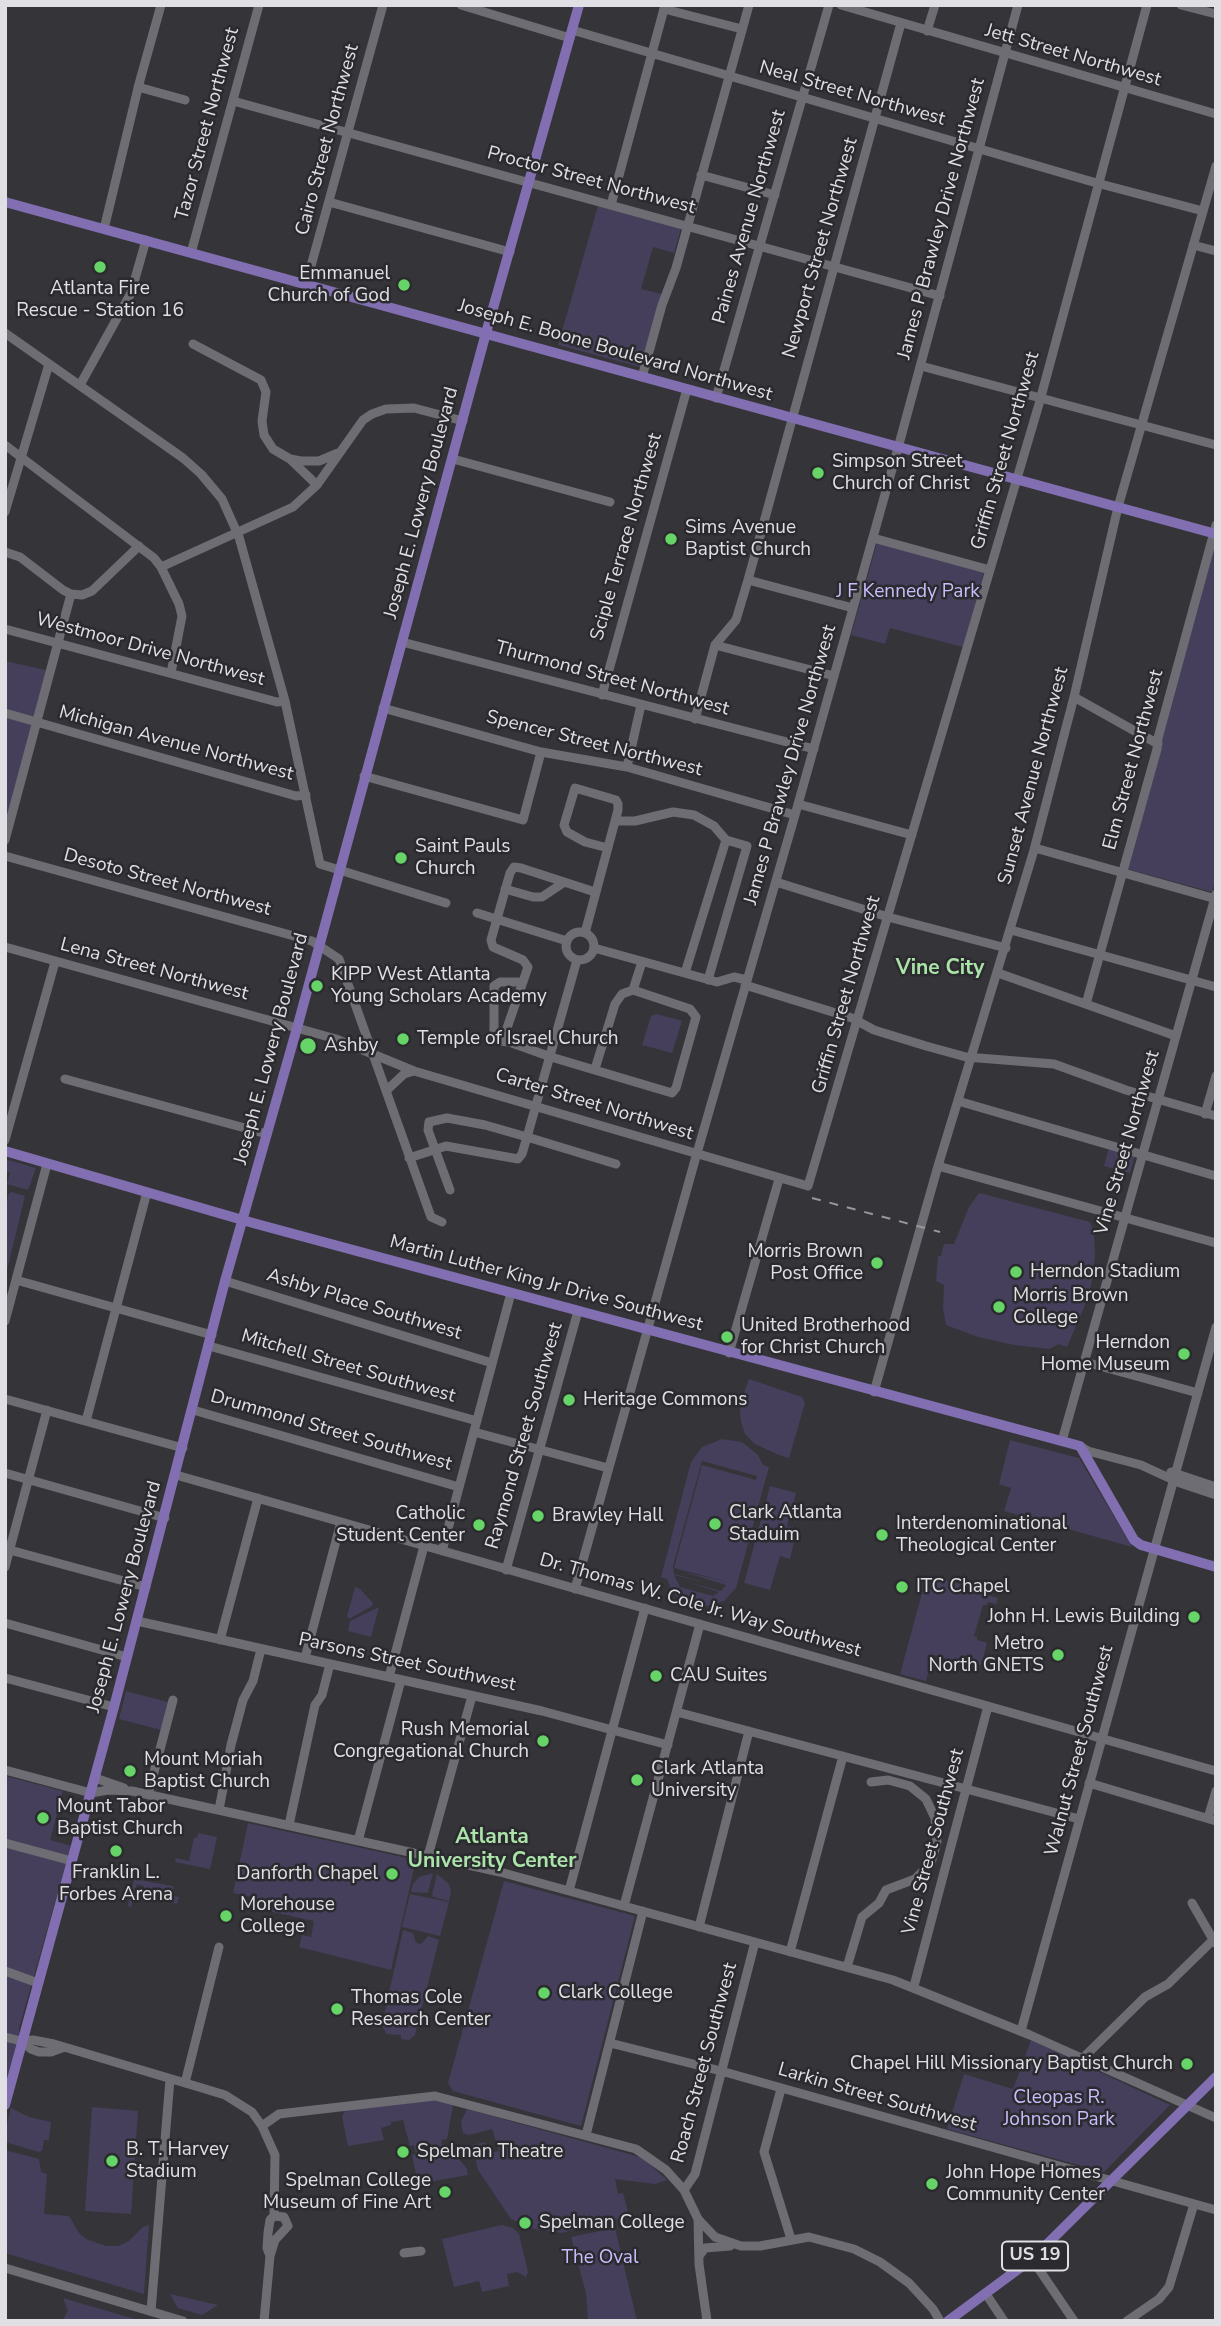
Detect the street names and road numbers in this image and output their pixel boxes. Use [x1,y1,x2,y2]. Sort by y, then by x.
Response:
street label: Jett Street Northwest [982,20,1164,92]
street label: Tazor Street Northwest [171,25,245,223]
street label: Cairo Street Northwest [292,42,364,238]
street label: Neal Street Northwest [756,57,948,131]
street label: James P Brawley Drive Northwest [893,76,991,362]
street label: Paines Avenue Northwest [709,107,791,327]
street label: Newport Street Northwest [779,135,863,361]
street label: Proctor Street Northwest [485,142,697,220]
street label: Joseph E. Boone Boulevard Northwest [455,295,775,407]
street label: Griffin Street Northwest [967,349,1045,553]
street label: Joseph E. Lowery Boulevard [380,385,464,621]
street label: Sciple Terrace Northwest [586,431,668,643]
street label: Westmoor Drive Northwest [33,609,267,691]
street label: James P Brawley Drive Northwest [740,622,842,908]
street label: Thurmond Street Northwest [493,637,731,721]
street label: Sunset Avenue Northwest [994,665,1074,887]
street label: Elm Street Northwest [1099,667,1169,853]
street label: Michigan Avenue Northwest [56,702,296,786]
street label: Spencer Street Northwest [484,706,704,782]
street label: Desoto Street Northwest [61,844,273,922]
street label: Griffin Street Northwest [808,893,886,1097]
street label: Joseph E. Lowery Boulevard [230,931,314,1167]
street label: Lena Street Northwest [57,934,251,1006]
street label: Vine Street Northwest [1091,1048,1165,1238]
street label: Carter Street Northwest [492,1064,696,1146]
street label: Martin Luther King Jr Drive Southwest [387,1231,705,1337]
street label: Ashby Place Southwest [264,1265,464,1345]
street label: Raymond Street Southwest [482,1320,568,1552]
street label: Mitchell Street Southwest [238,1325,458,1409]
street label: Drummond Street Southwest [208,1386,454,1476]
street label: Joseph E. Lowery Boulevard [83,1479,167,1715]
street label: Dr. Thomas W. Cole Jr. Way Southwest [537,1549,863,1663]
street label: Parsons Street Southwest [296,1629,518,1697]
street label: Walnut Street Southwest [1041,1643,1119,1859]
street label: Vine Street Southwest [898,1746,970,1938]
street label: Roach Street Southwest [667,1960,743,2166]
street label: Larkin Street Southwest [775,2059,979,2137]
road number: US 19 [1002,2242,1068,2270]

